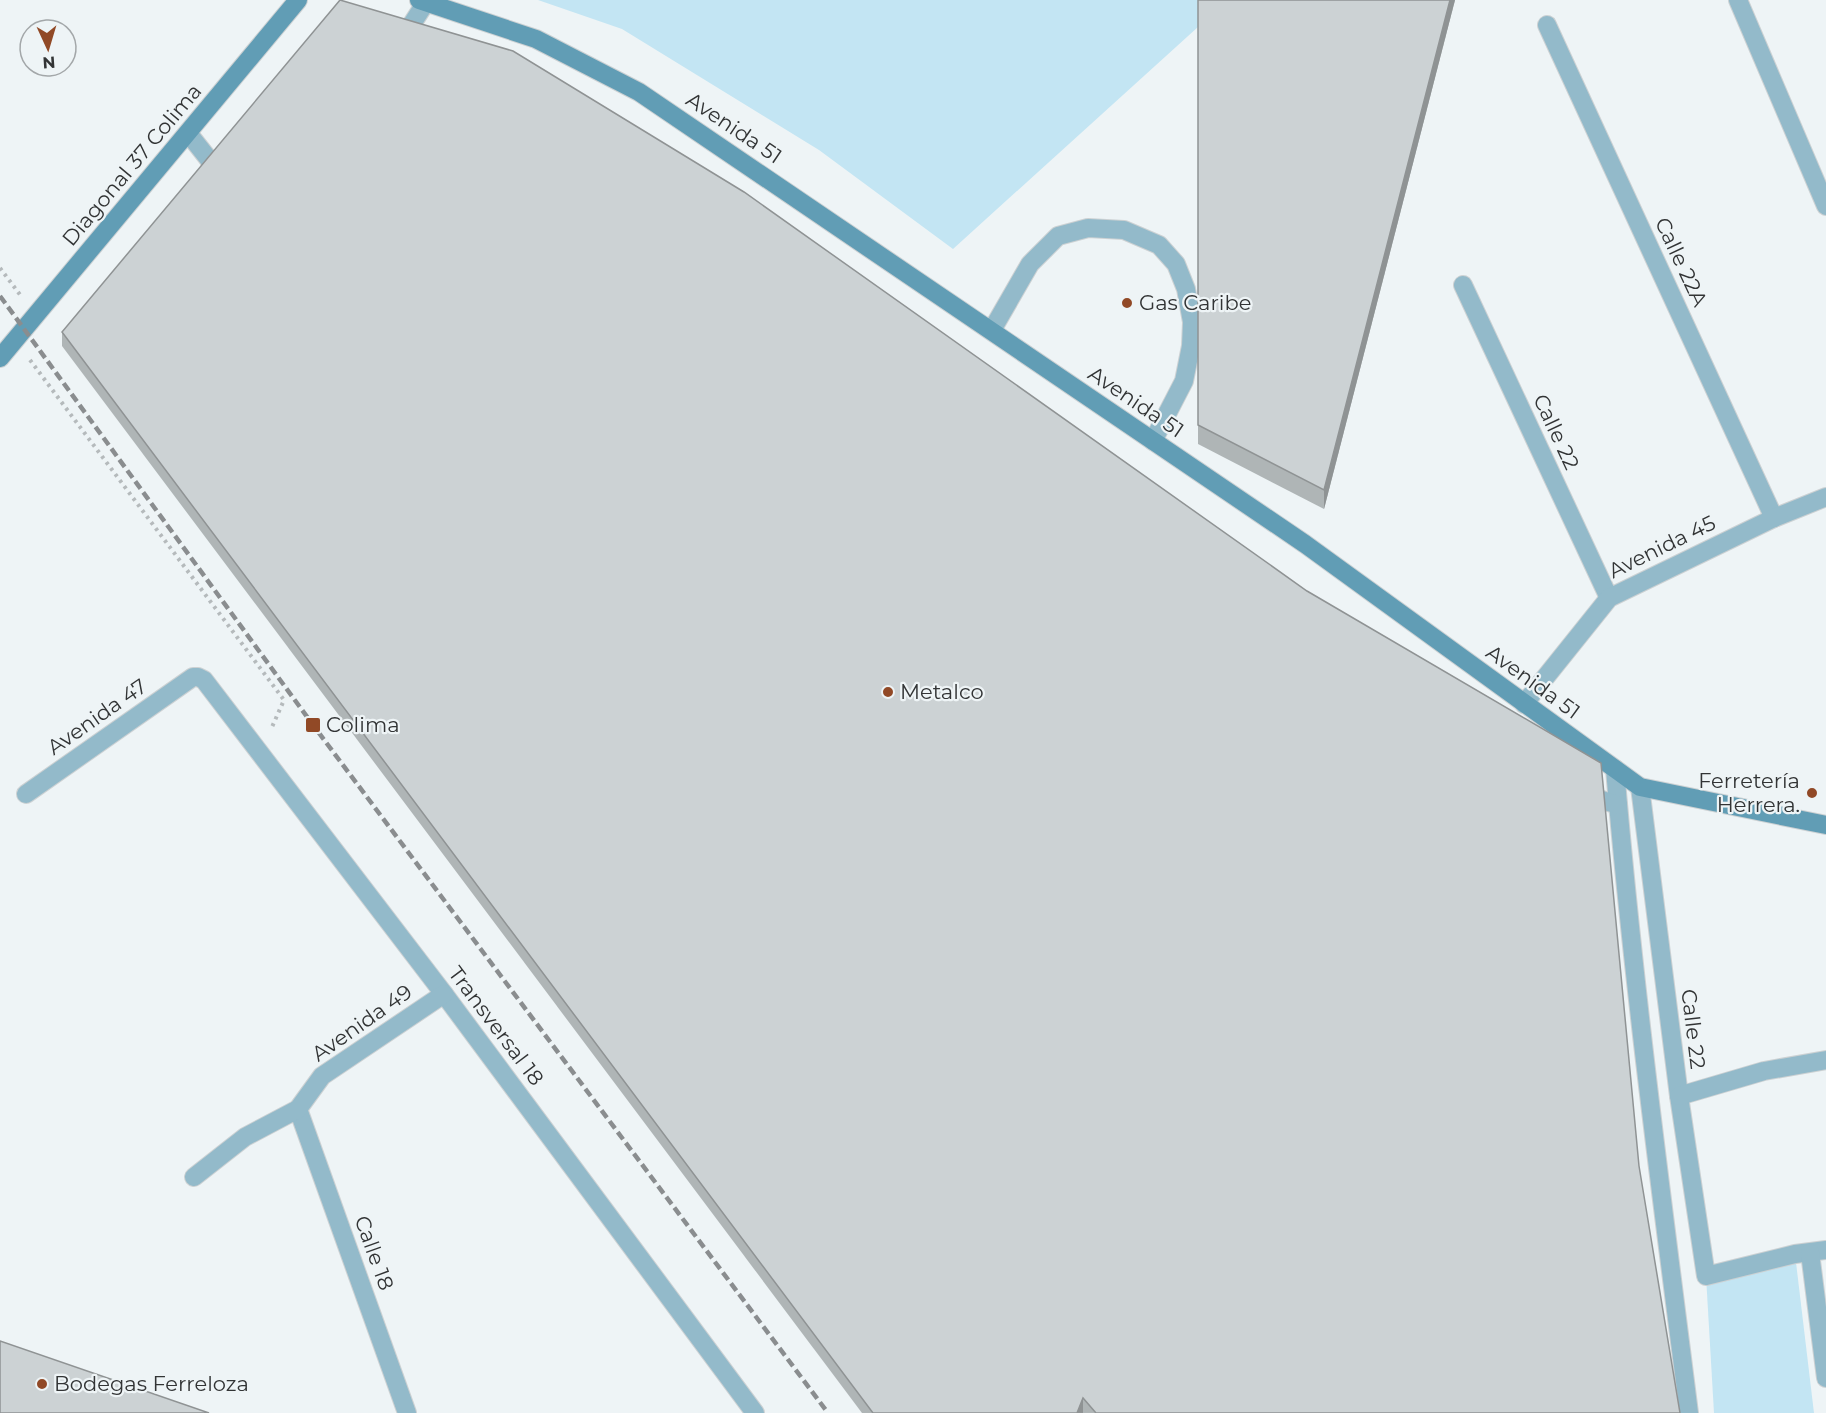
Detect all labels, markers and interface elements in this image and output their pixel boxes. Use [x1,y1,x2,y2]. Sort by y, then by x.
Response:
north arrow [18,18,78,78]
text: N [42,53,56,72]
street label: Diagonal 37 Colima [57,79,207,251]
street label: Avenida 51 [682,87,787,169]
street label: Calle 22A [1650,213,1713,311]
place label: Gas Caribe [1139,290,1251,315]
marker: Gas Caribe [1120,296,1134,310]
street label: Avenida 51 [1084,361,1189,443]
street label: Calle 22 [1528,390,1585,474]
street label: Avenida 45 [1604,510,1719,583]
street label: Avenida 51 [1482,639,1585,724]
street label: Avenida 47 [42,673,151,760]
place label: Metalco [900,679,984,704]
marker: Metalco [881,685,895,699]
place label: Colima [326,712,400,737]
marker: Colima [304,716,322,734]
place label: Ferretería Herrera. [1698,768,1800,817]
marker: Ferretería Herrera. [1805,786,1819,800]
street label: Transversal 18 [443,961,549,1090]
street label: Avenida 49 [307,979,417,1066]
street label: Calle 22 [1676,987,1711,1070]
street label: Calle 18 [349,1212,399,1294]
place label: Bodegas Ferreloza [54,1371,249,1396]
marker: Bodegas Ferreloza [35,1377,49,1391]

